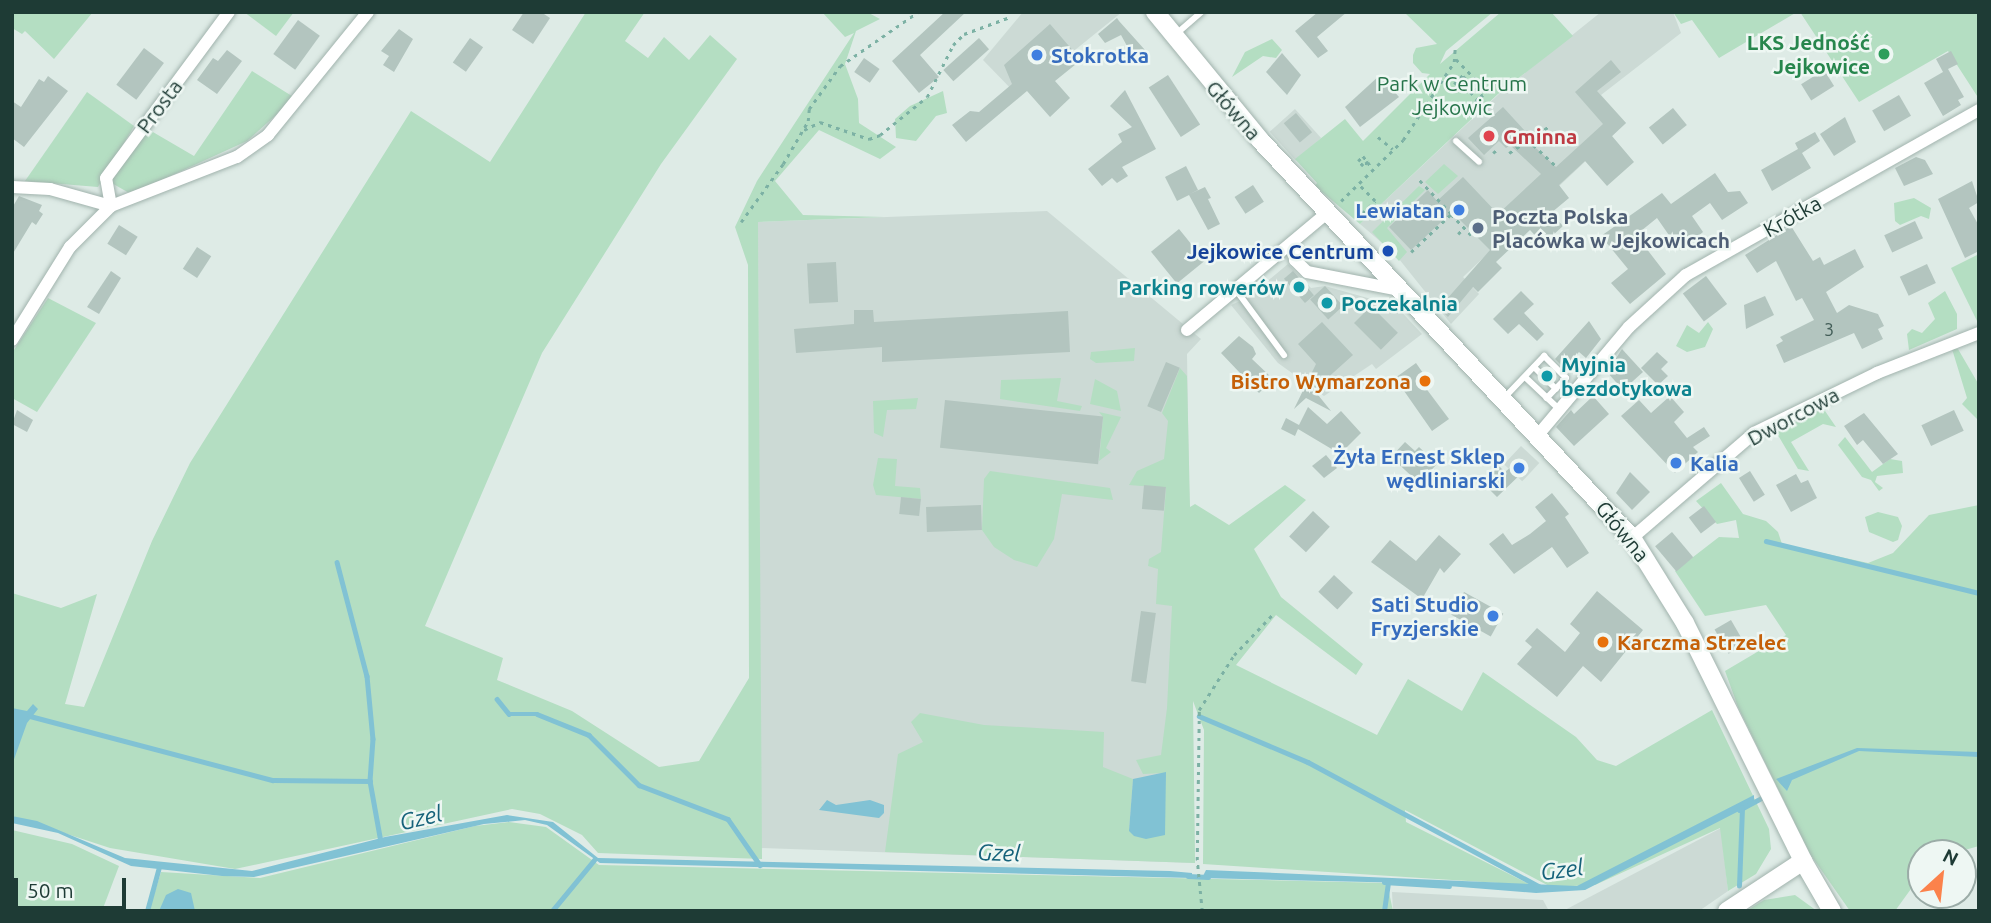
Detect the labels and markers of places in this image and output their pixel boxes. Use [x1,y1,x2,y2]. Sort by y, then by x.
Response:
place label: LKS Jedność Jejkowice [1747,29,1870,79]
place label: Stokrotka [1051,42,1149,68]
marker: LKS Jedność Jejkowice [1876,46,1892,62]
marker: Stokrotka [1029,47,1045,63]
place label: Gminna [1503,123,1577,149]
marker: Gminna [1481,128,1497,144]
place label: Lewiatan [1355,197,1445,223]
marker: Lewiatan [1451,202,1467,218]
place label: Poczta Polska Placówka w Jejkowicach [1492,203,1730,253]
marker: Poczta Polska Placówka w Jejkowicach [1470,220,1486,236]
place label: Jejkowice Centrum [1187,238,1374,264]
marker: Jejkowice Centrum [1380,243,1396,259]
place label: Parking rowerów [1118,274,1285,300]
marker: Parking rowerów [1291,279,1307,295]
place label: Poczekalnia [1341,290,1458,316]
marker: Poczekalnia [1319,295,1335,311]
place label: Myjnia bezdotykowa [1561,351,1692,401]
place label: Bistro Wymarzona [1230,368,1411,394]
marker: Myjnia bezdotykowa [1539,368,1555,384]
marker: Bistro Wymarzona [1417,373,1433,389]
place label: Żyła Ernest Sklep wędliniarski [1333,443,1505,493]
place label: Kalia [1690,450,1739,476]
marker: Kalia [1668,455,1684,471]
marker: Żyła Ernest Sklep wędliniarski [1511,460,1527,476]
place label: Sati Studio Fryzjerskie [1371,591,1479,641]
marker: Sati Studio Fryzjerskie [1485,608,1501,624]
place label: Karczma Strzelec [1617,629,1786,655]
marker: Karczma Strzelec [1595,634,1611,650]

